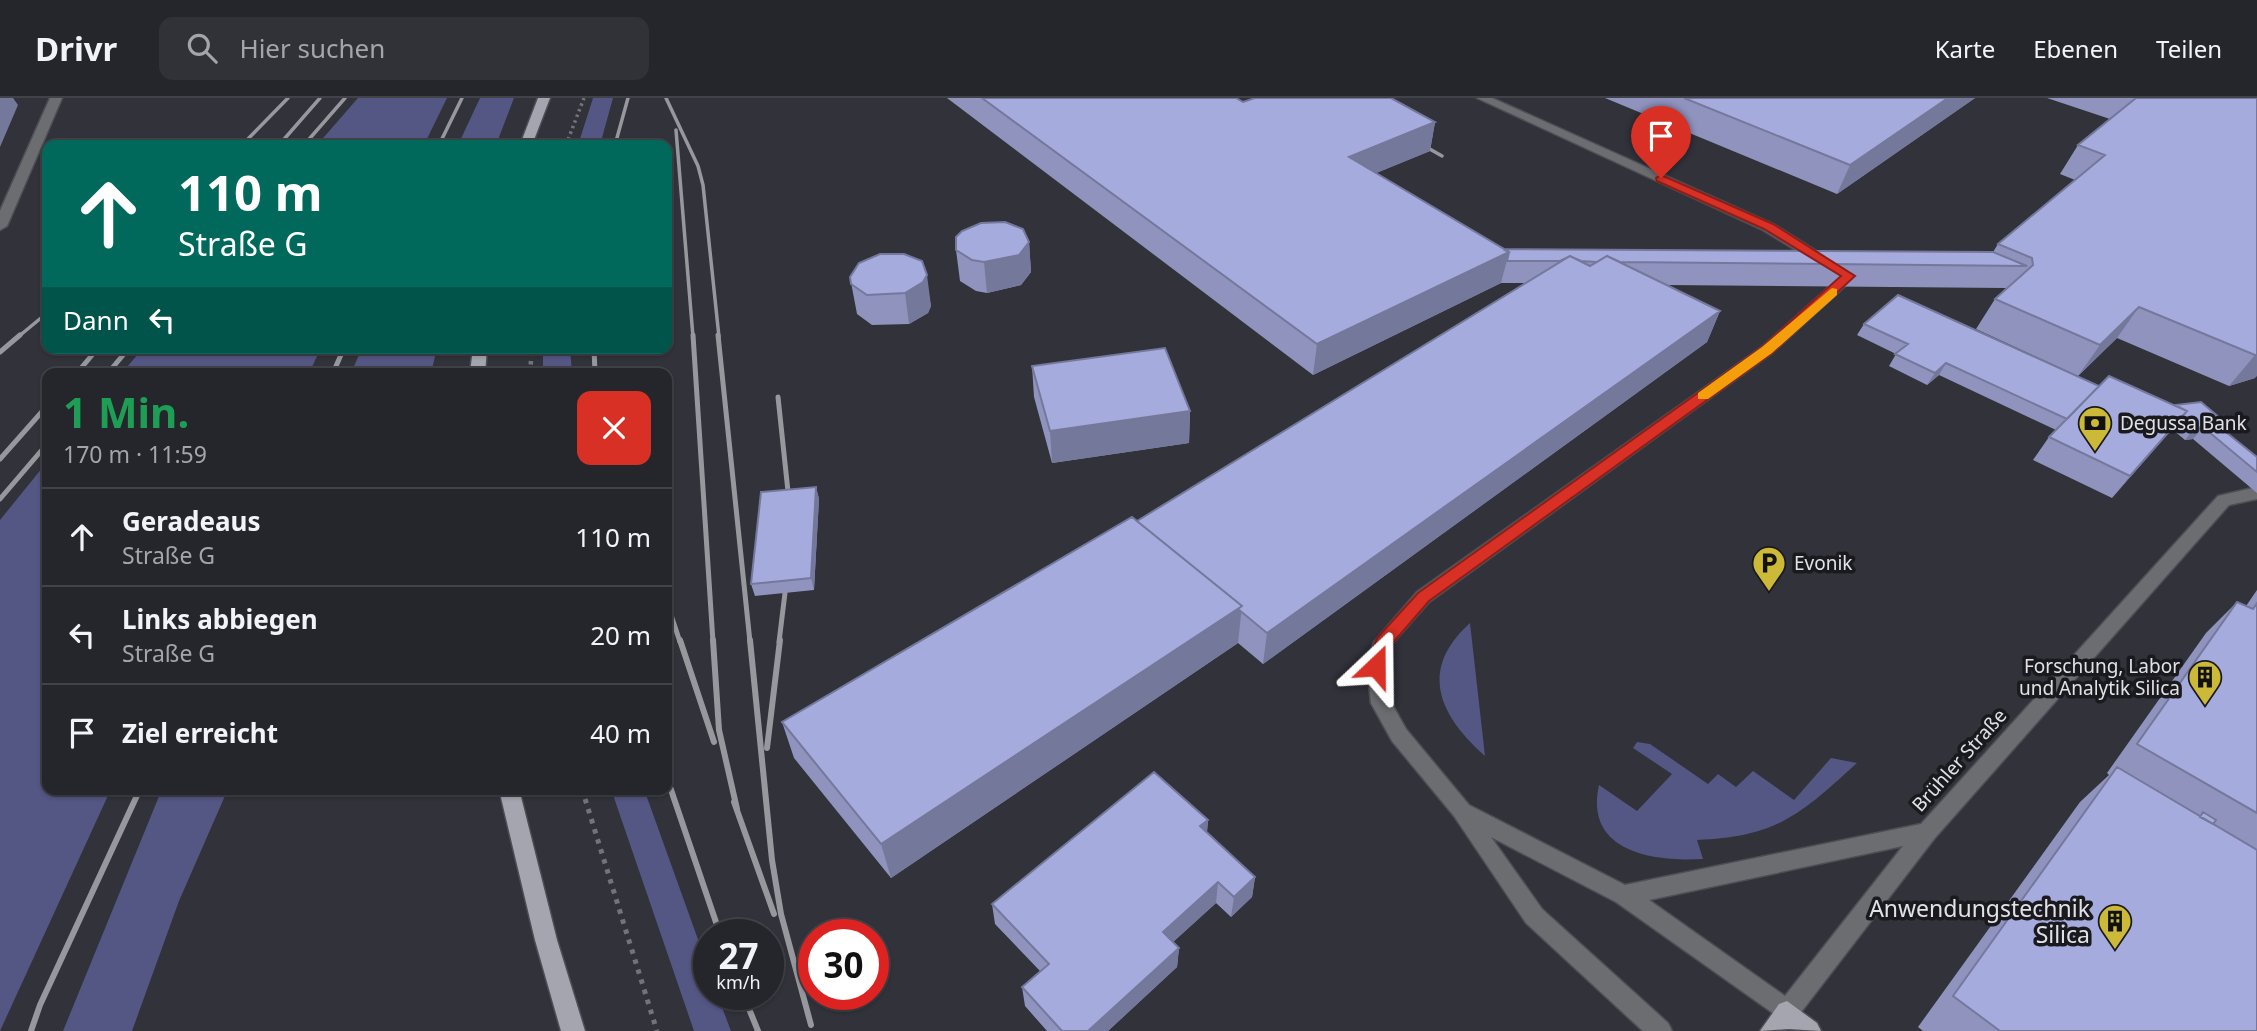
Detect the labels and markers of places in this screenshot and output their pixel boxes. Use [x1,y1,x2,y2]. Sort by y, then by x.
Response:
pin [1631,106,1691,178]
bank icon: Degussa Bank [2076,404,2114,453]
place label: Degussa Bank [2120,410,2247,436]
parking icon: Evonik [1750,544,1788,593]
place label: Evonik [1794,550,1853,576]
place label: Forschung, Labor und Analytik Silica [2019,653,2180,701]
building icon: Forschung, Labor und Analytik Silica [2186,658,2224,707]
place label: Anwendungstechnik Silica [1869,892,2091,950]
building icon: Anwendungstechnik Silica [2096,902,2134,951]

